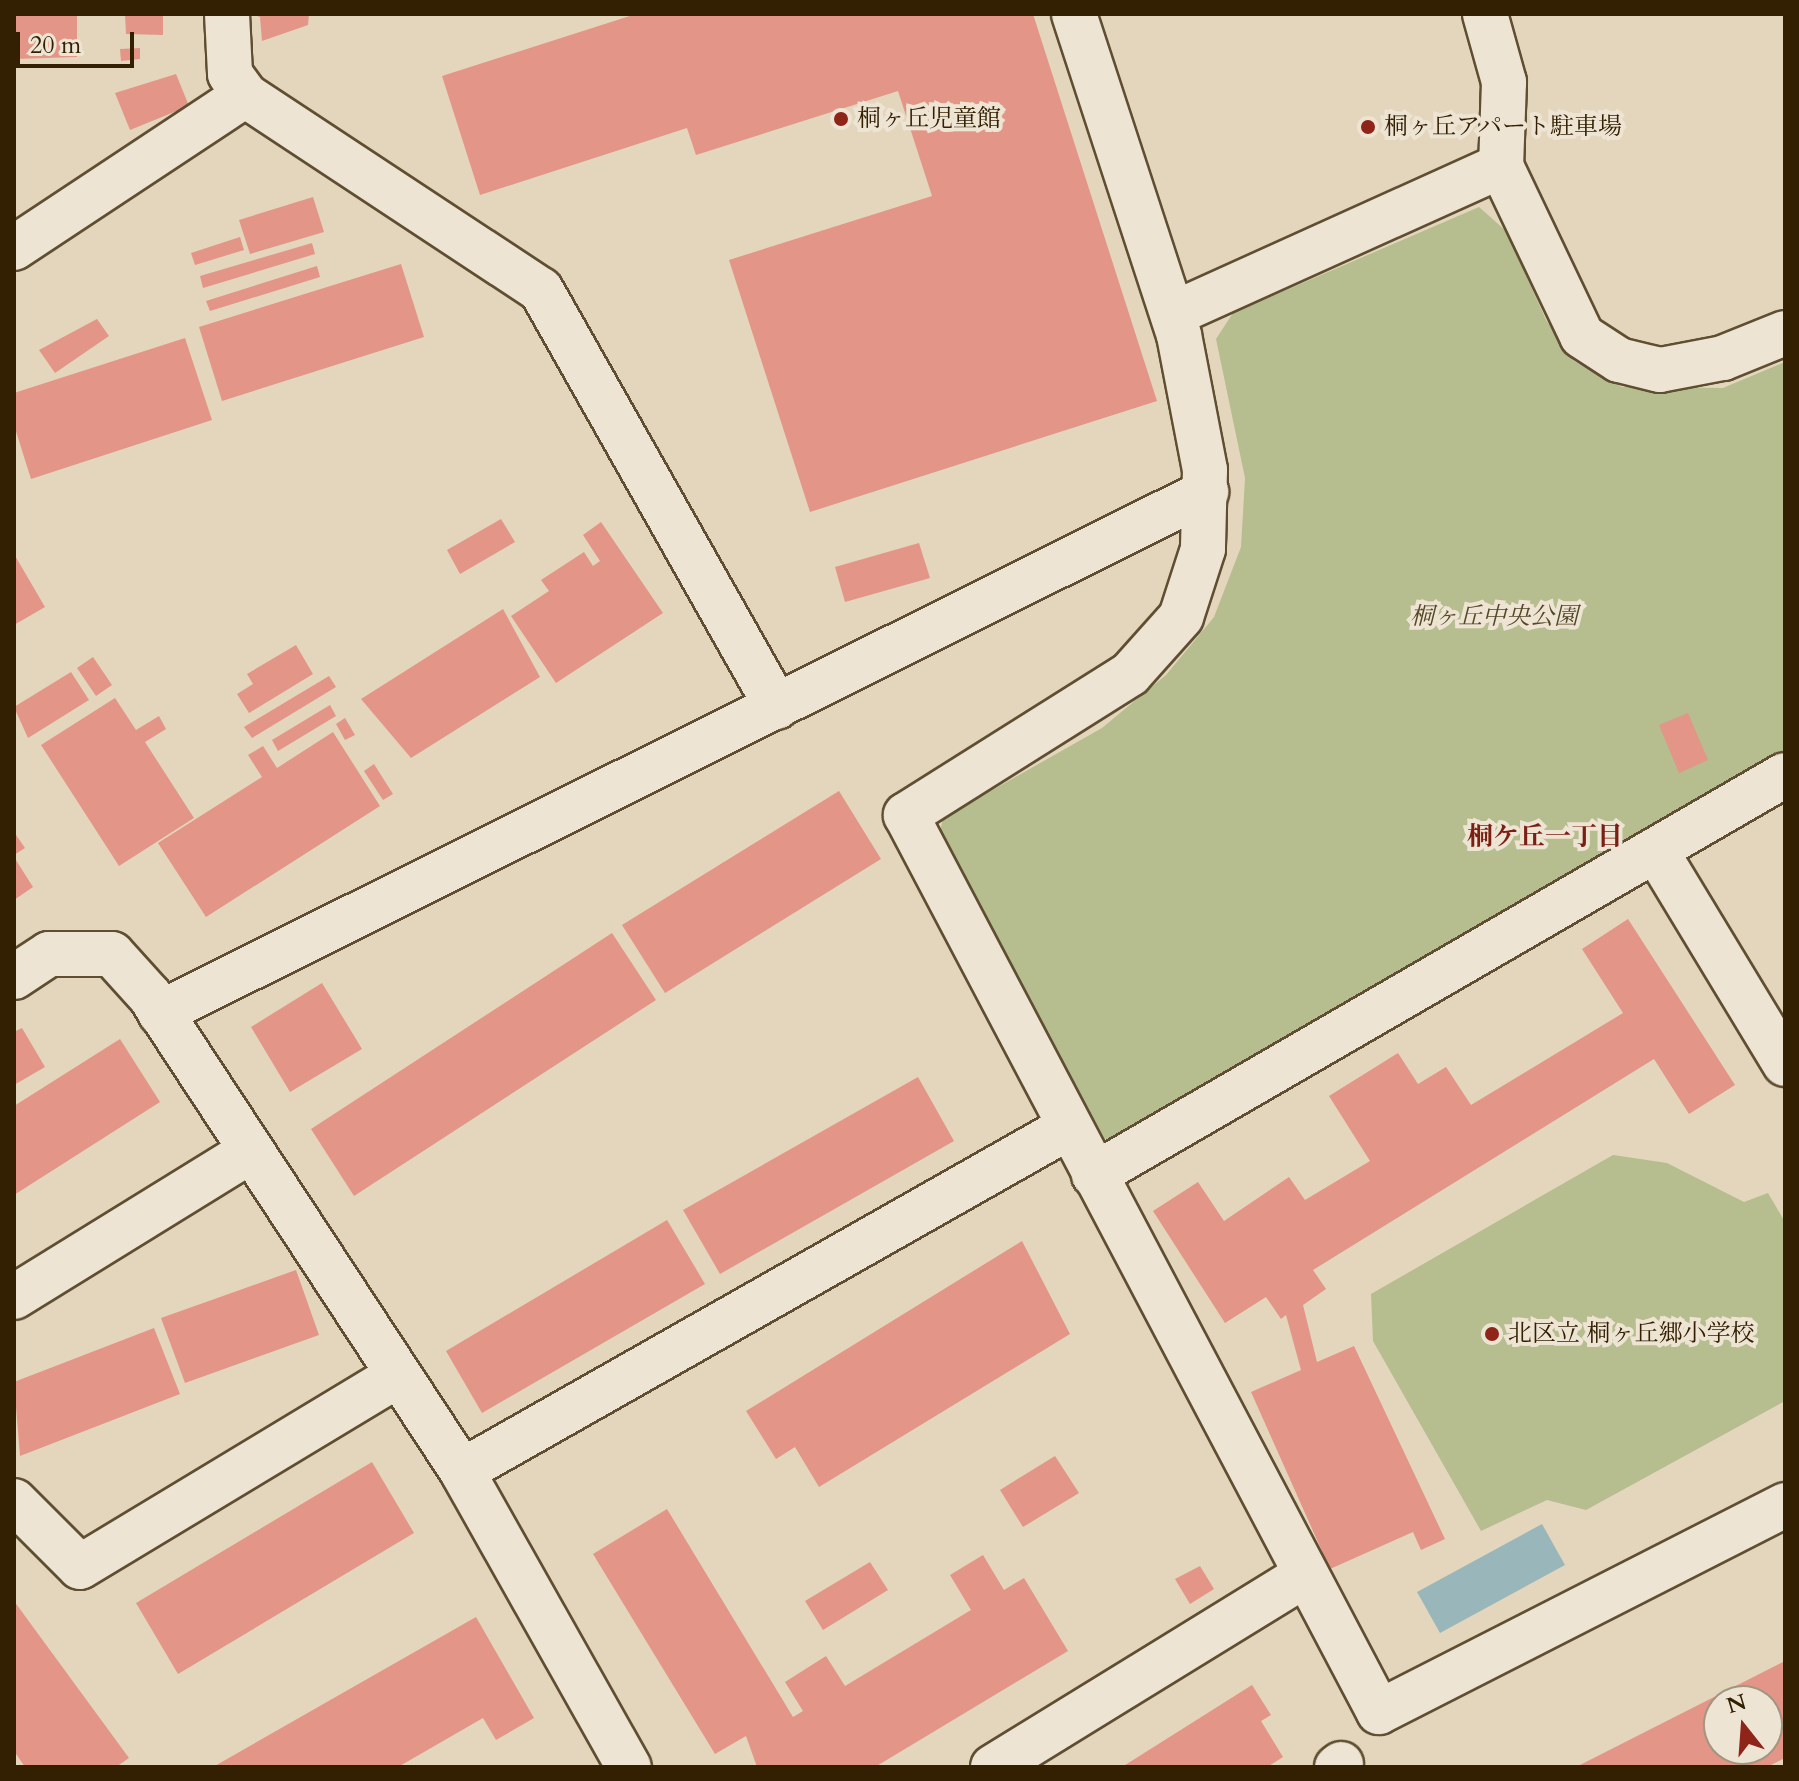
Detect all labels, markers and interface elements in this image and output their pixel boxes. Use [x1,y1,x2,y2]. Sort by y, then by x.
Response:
scale bar [20,16,138,66]
text: 20 m [30,29,81,62]
place label: 桐ヶ丘児童館 [857,105,1001,133]
marker: 桐ヶ丘児童館 [832,110,850,128]
place label: 桐ヶ丘アパート駐車場 [1384,113,1624,141]
marker: 桐ヶ丘アパート駐車場 [1359,118,1377,136]
park label: 桐ヶ丘中央公園 [1410,603,1578,631]
district label: 桐ケ丘一丁目 [1467,821,1623,853]
place label: 北区立 桐ヶ丘郷小学校 [1508,1320,1754,1348]
marker: 北区立 桐ヶ丘郷小学校 [1483,1325,1501,1343]
north arrow [1703,1685,1783,1765]
text: N [1723,1687,1750,1721]

